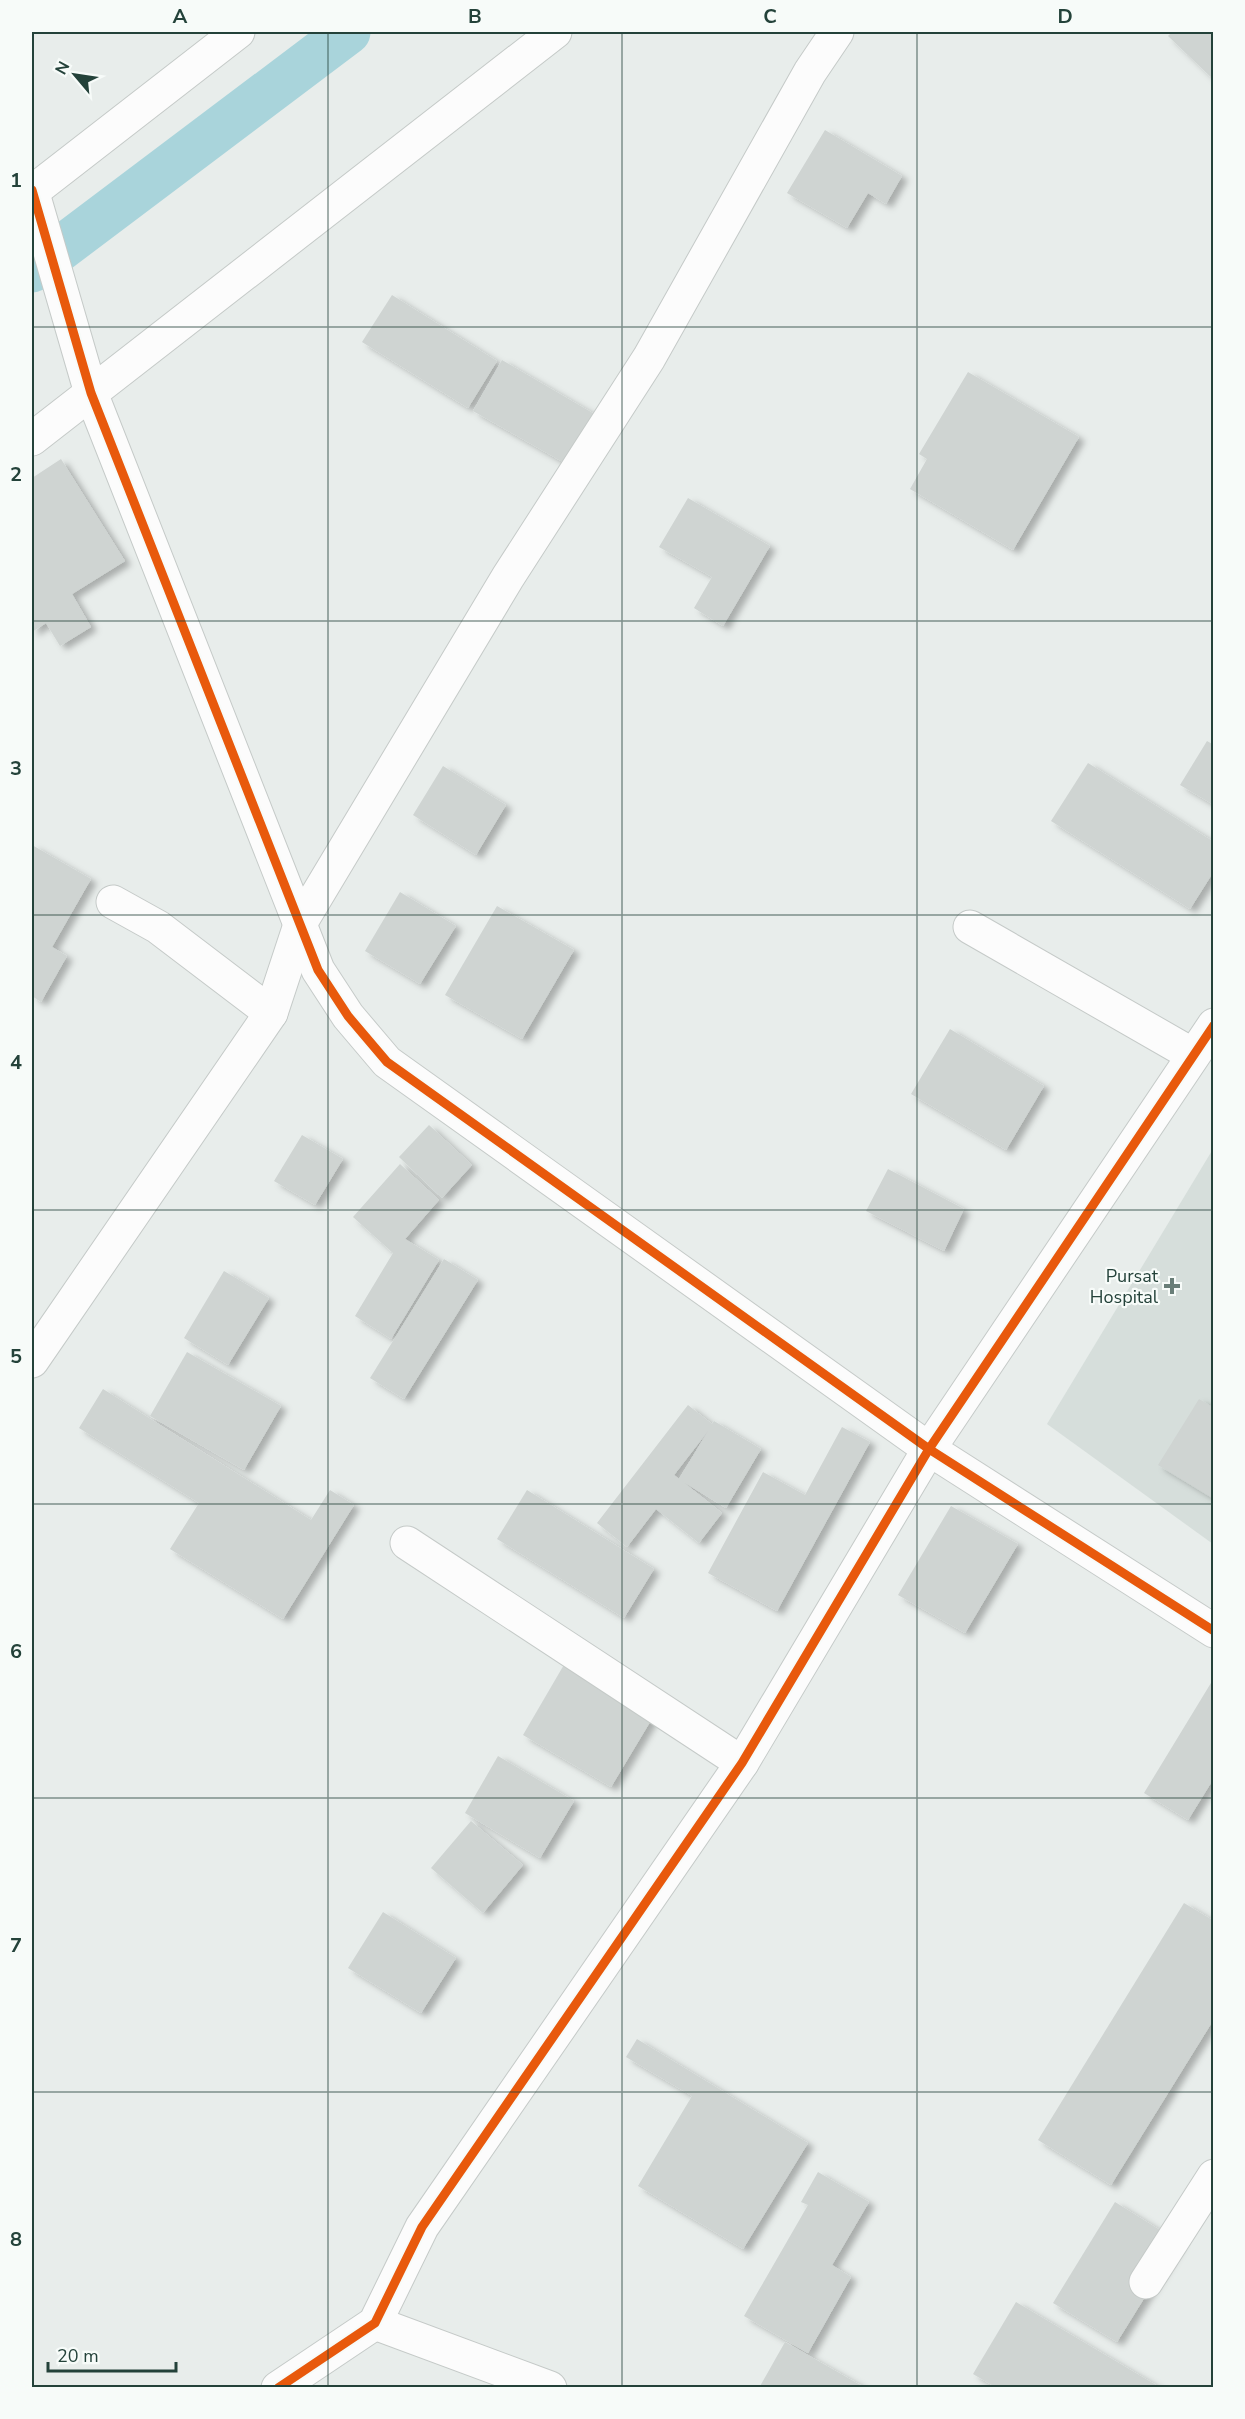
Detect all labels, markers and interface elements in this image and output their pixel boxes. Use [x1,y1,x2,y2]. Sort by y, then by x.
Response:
text: A [173,3,188,30]
text: B [468,3,482,30]
text: C [763,3,777,30]
text: D [1057,3,1073,30]
north arrow [45,45,105,105]
text: N [50,58,75,79]
text: 1 [10,167,22,194]
text: 2 [10,461,22,488]
text: 3 [10,755,22,782]
text: 4 [10,1049,22,1076]
place label: Pursat Hospital [1090,1264,1159,1309]
marker: Pursat Hospital [1163,1277,1181,1295]
text: 5 [10,1343,22,1370]
text: 6 [10,1638,22,1665]
text: 7 [10,1932,22,1959]
text: 8 [10,2226,22,2253]
scale bar [48,2335,176,2373]
text: 20 m [57,2344,99,2368]

